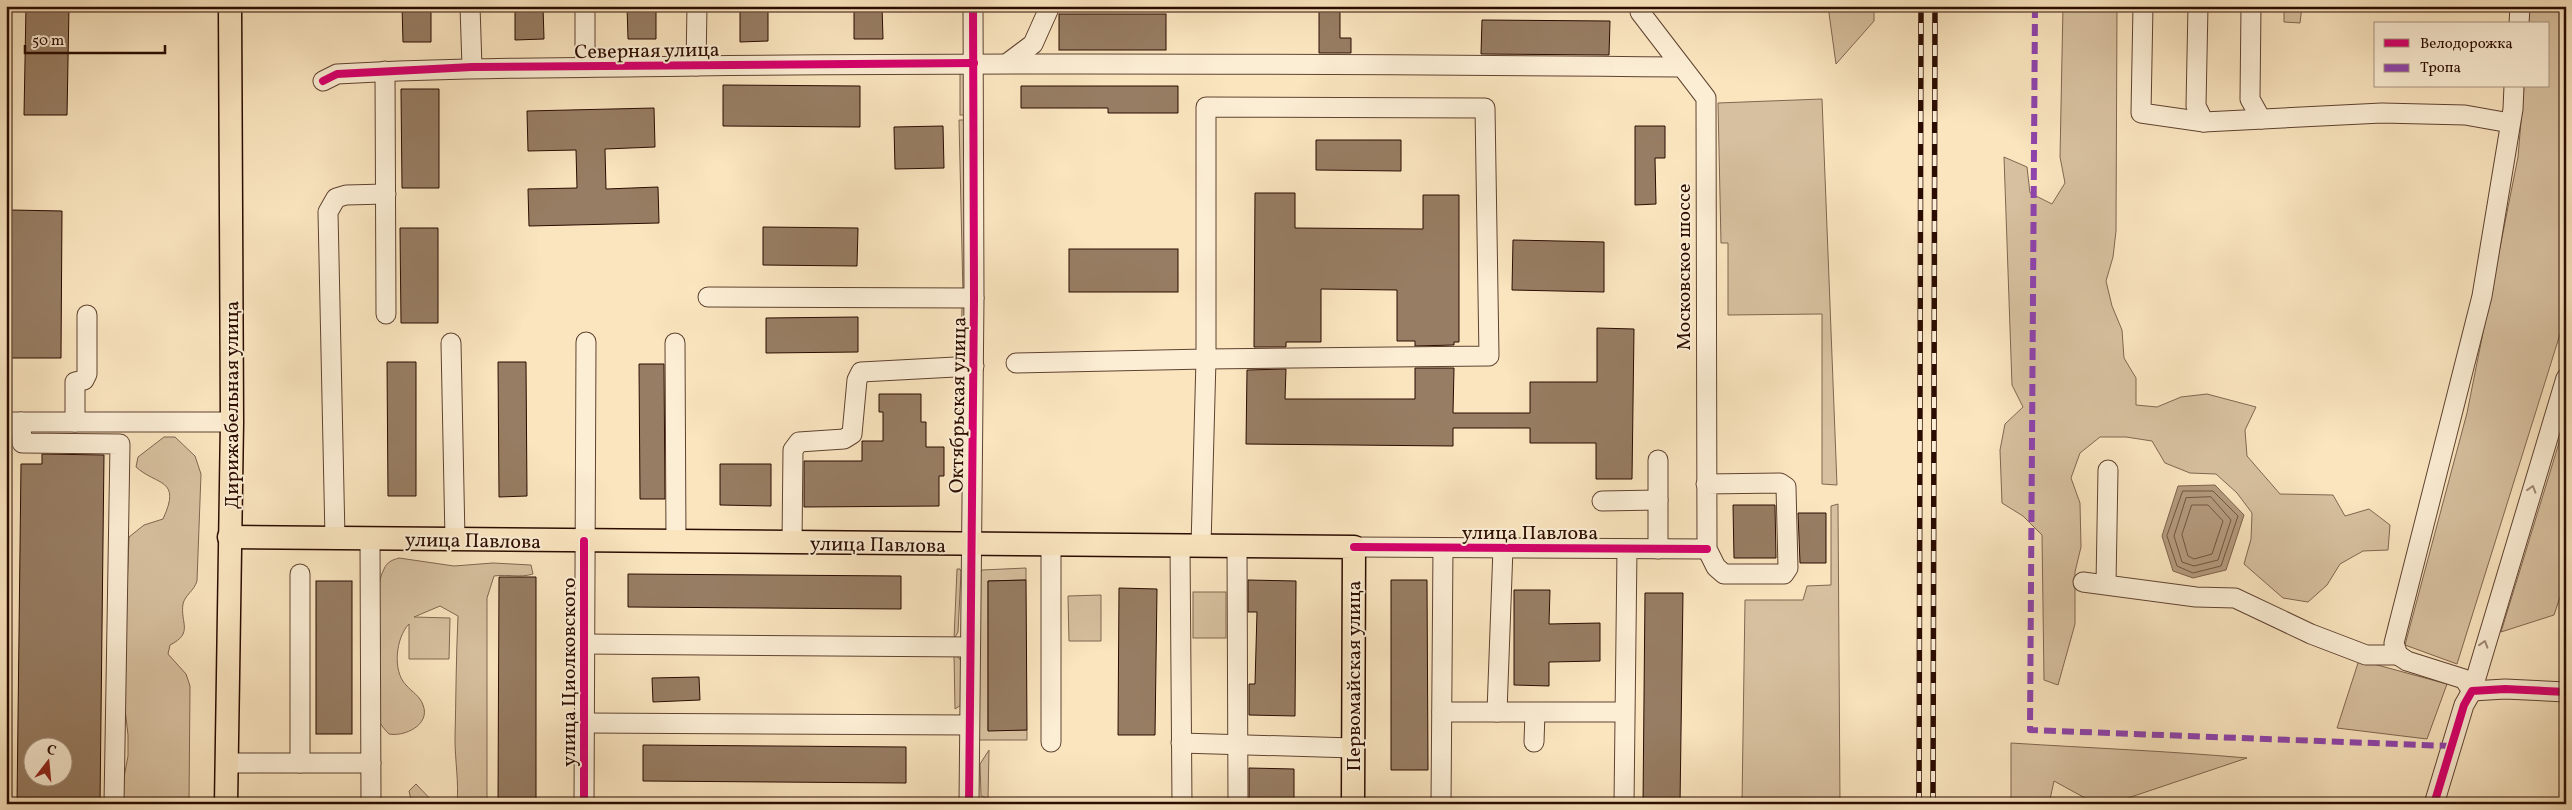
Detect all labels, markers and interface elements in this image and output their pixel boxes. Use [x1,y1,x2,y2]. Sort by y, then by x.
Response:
scale bar [25,22,165,54]
legend [2374,22,2550,88]
text: 50 m [32,31,64,52]
text: Велодорожка [2420,34,2513,55]
street label: Северная улица [574,37,720,67]
text: Тропа [2420,58,2461,79]
street label: Московское шоссе [1671,184,1699,350]
street label: Дирижабельная улица [219,301,247,509]
street label: Октябрьская улица [943,317,975,494]
one-way arrow [2526,485,2536,494]
street label: улица Павлова [1462,520,1598,548]
street label: улица Павлова [405,527,541,557]
street label: улица Павлова [810,531,946,561]
street label: улица Циолковского [556,577,584,767]
street label: Первомайская улица [1341,580,1369,772]
one-way arrow [2479,641,2489,649]
north arrow [22,738,72,788]
text: С [44,741,58,761]

